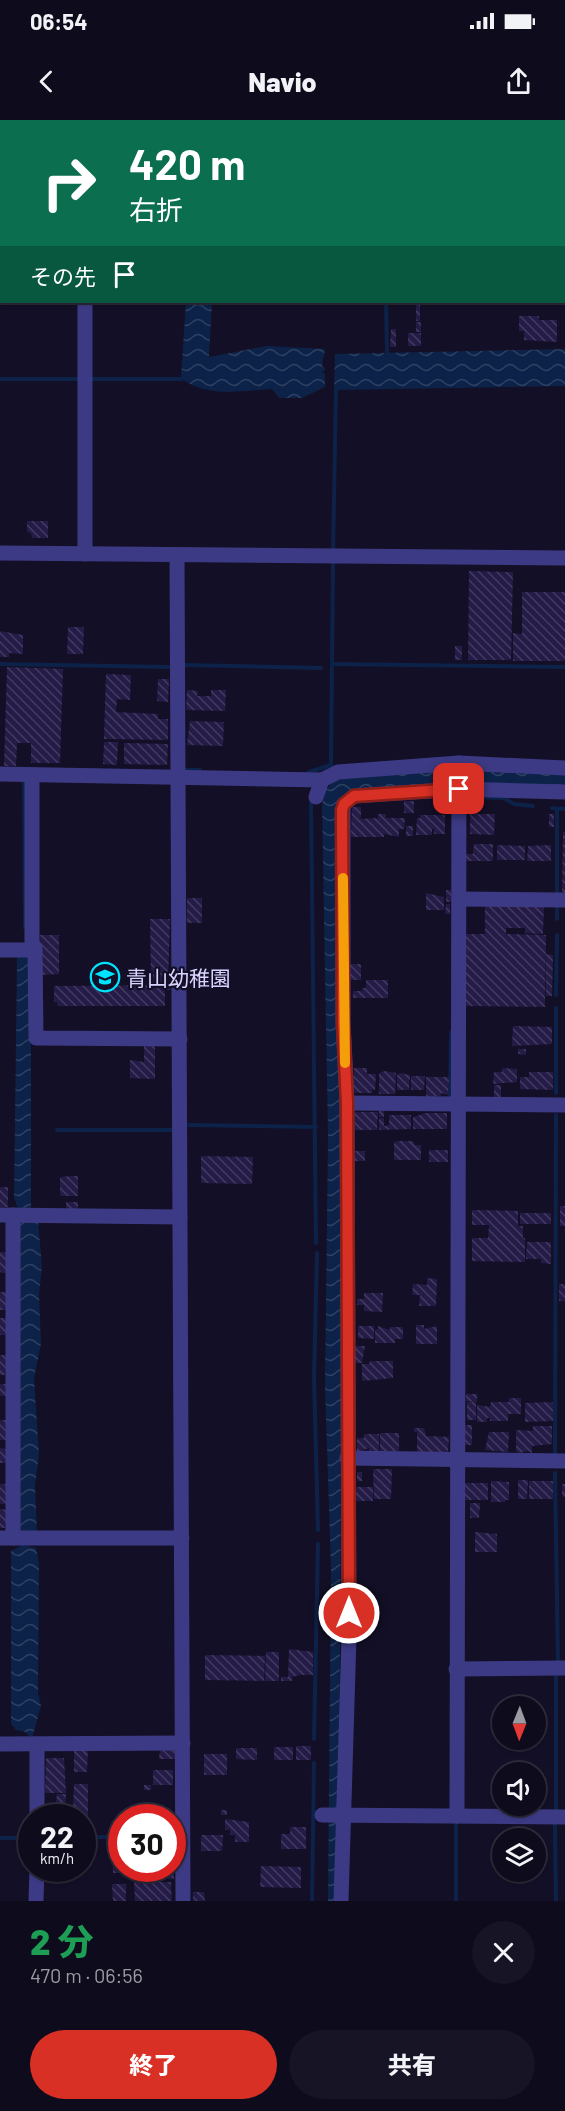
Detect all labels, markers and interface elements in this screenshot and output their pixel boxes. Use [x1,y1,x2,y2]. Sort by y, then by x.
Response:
text: 06:54 [30,8,88,34]
icon: back [30,65,63,98]
text: Navio [248,65,317,97]
icon: share [502,65,535,98]
text: 420 m [129,138,245,188]
icon: right [30,144,108,222]
text: 右折 [129,193,183,225]
icon: arrive [108,258,141,291]
text: その先 [30,263,96,289]
pin [433,763,484,814]
icon: arrive [442,772,475,805]
school or university icon: 青山幼稚園 [89,961,121,993]
place label: 青山幼稚園 [126,965,231,990]
position arrow [317,1581,381,1645]
north arrow [492,1696,546,1750]
map controls [492,1696,546,1882]
button: sound [492,1762,546,1816]
speed limit sign: 30 [108,1804,186,1882]
text: 22 [40,1818,74,1854]
button: layers [492,1828,546,1882]
text: km/h [40,1849,74,1867]
text: 2 分 [30,1919,94,1962]
button: close [472,1921,535,1984]
text: 470 m · 06:56 [30,1963,143,1987]
button: 終了 [30,2030,277,2099]
button: 共有 [289,2030,535,2099]

